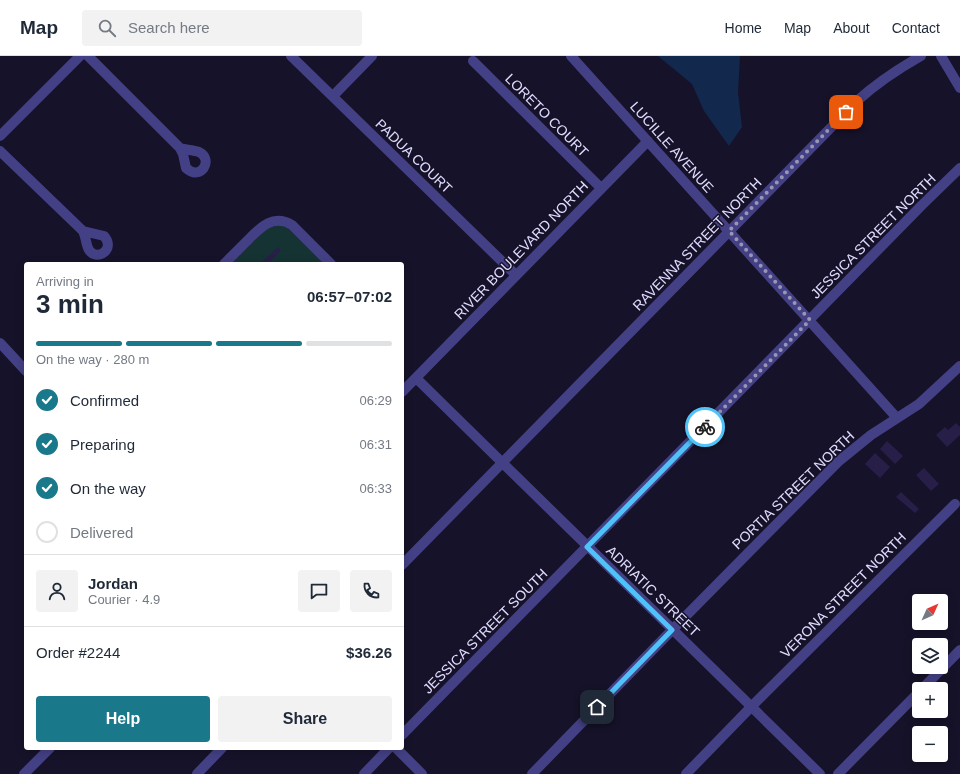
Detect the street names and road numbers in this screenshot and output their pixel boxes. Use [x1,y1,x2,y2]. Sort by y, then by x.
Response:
street label: LORETO COURT [502,70,592,160]
street label: LUCILLE AVENUE [627,98,717,196]
street label: PADUA COURT [373,116,456,197]
street label: JESSICA STREET NORTH [807,170,939,302]
street label: RAVENNA STREET NORTH [629,174,765,314]
street label: RIVER BOULEVARD NORTH [451,178,591,322]
street label: PORTIA STREET NORTH [729,428,857,552]
street label: VERONA STREET NORTH [777,529,909,661]
street label: ADRIATIC STREET [603,542,703,640]
street label: JESSICA STREET SOUTH [419,565,551,697]

